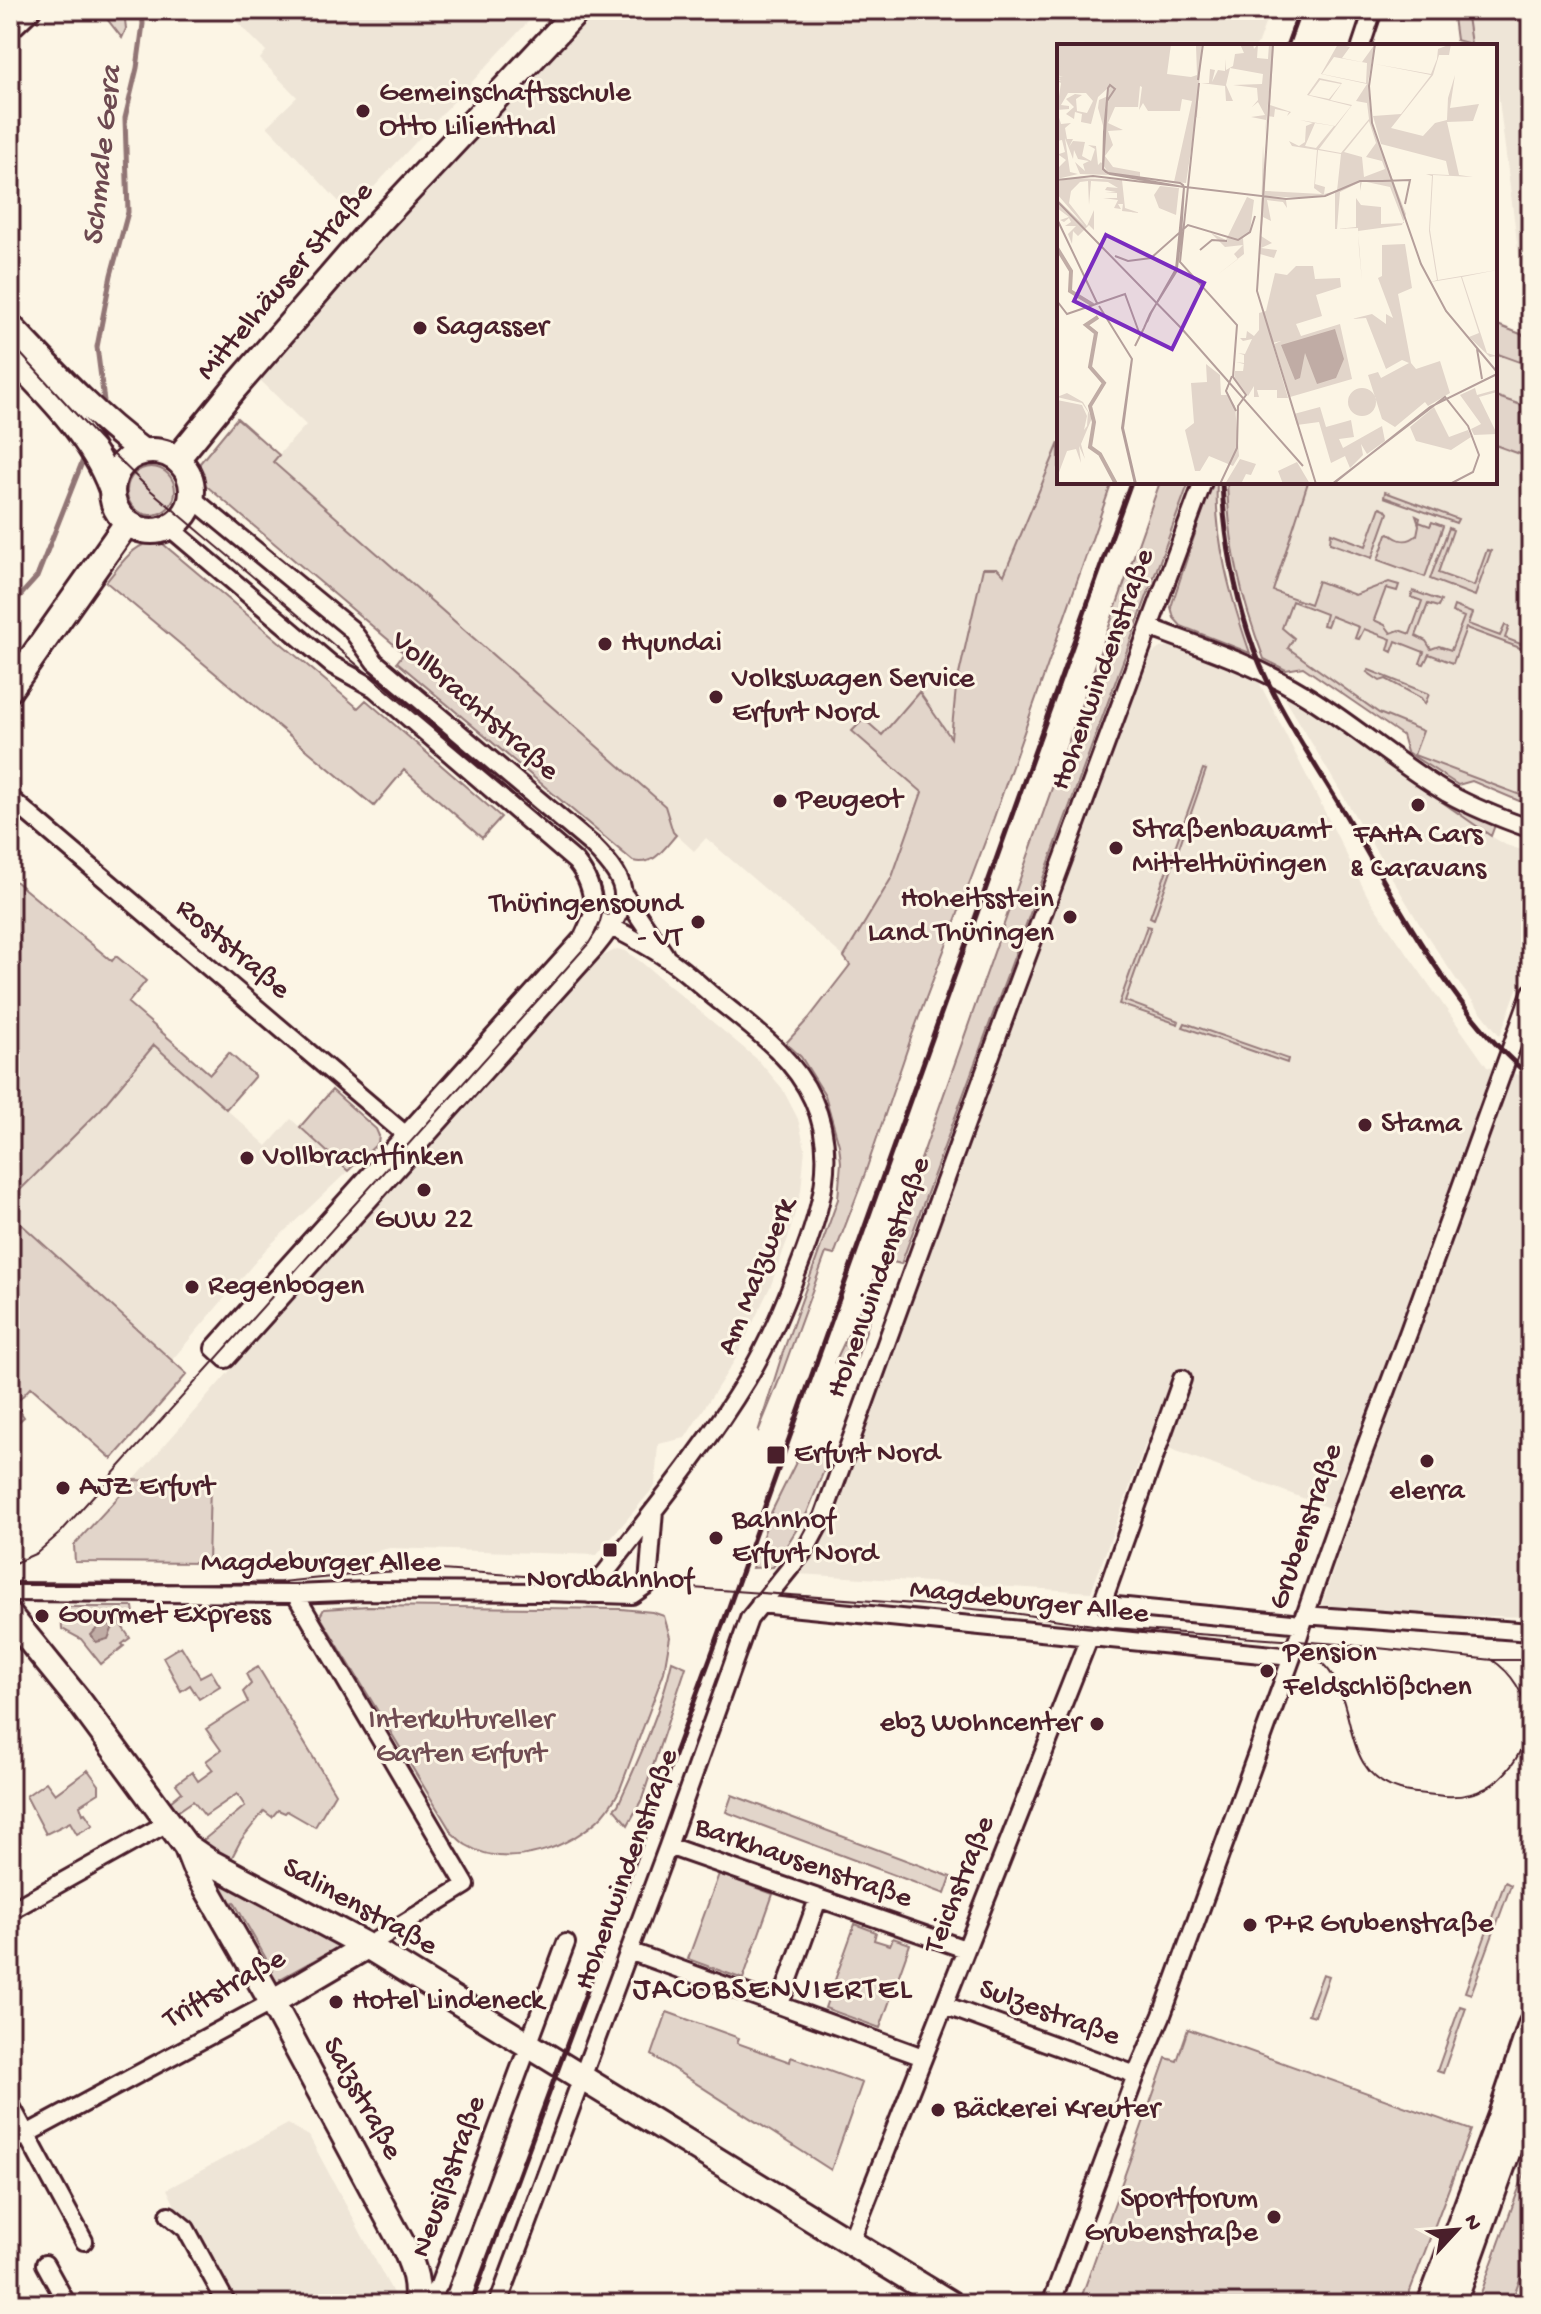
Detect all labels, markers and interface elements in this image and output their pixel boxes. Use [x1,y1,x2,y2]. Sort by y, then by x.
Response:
inset map [1057,44,1497,484]
water label: Schmale Gera [76,62,133,248]
place label: Gemeinschaftsschule Otto Lilienthal [379,77,631,146]
marker: Gemeinschaftsschule Otto Lilienthal [354,102,372,120]
street label: Mittelhäuser Straße [190,175,382,389]
place label: Sagasser [436,311,551,346]
marker: Sagasser [411,319,429,337]
street label: Hohenwindenstraße [1044,544,1164,795]
street label: Vollbrachtstraße [382,624,566,790]
place label: Hyundai [621,627,722,662]
marker: Hyundai [596,635,614,653]
place label: Volkswagen Service Erfurt Nord [731,663,975,732]
marker: Volkswagen Service Erfurt Nord [707,688,725,706]
place label: Peugeot [795,784,905,819]
marker: Peugeot [771,792,789,810]
marker: FAHA Cars & Caravans [1409,796,1427,814]
place label: Straßenbauamt Mittelthüringen [1132,814,1333,883]
place label: FAHA Cars & Caravans [1350,819,1487,888]
marker: Straßenbauamt Mittelthüringen [1107,839,1125,857]
place label: Hoheitsstein Land Thüringen [868,883,1054,952]
place label: Thüringensound - VT [488,888,684,957]
street label: Roststraße [168,892,297,1008]
marker: Hoheitsstein Land Thüringen [1061,908,1079,926]
marker: Thüringensound - VT [689,913,707,931]
place label: Stama [1381,1108,1463,1143]
marker: Stama [1356,1116,1374,1134]
place label: Vollbrachtfinken [262,1141,463,1176]
marker: Vollbrachtfinken [238,1149,256,1167]
street label: Hohenwindenstraße [820,1152,940,1403]
marker: GUW 22 [415,1181,433,1199]
street label: Am Malzwerk [711,1191,806,1361]
place label: GUW 22 [375,1204,473,1239]
place label: Regenbogen [208,1270,364,1305]
marker: Regenbogen [183,1278,201,1296]
place label: Erfurt Nord [794,1438,942,1473]
street label: Grubenstraße [1262,1439,1352,1615]
marker: Erfurt Nord [765,1444,787,1466]
marker: elerra [1418,1452,1436,1470]
place label: AJZ Erfurt [79,1471,217,1506]
place label: elerra [1389,1475,1466,1510]
marker: AJZ Erfurt [54,1479,72,1497]
place label: Bahnhof Erfurt Nord [731,1504,880,1573]
marker: Bahnhof Erfurt Nord [707,1529,725,1547]
marker: Nordbahnhof [601,1541,619,1559]
street label: Magdeburger Allee [201,1547,442,1582]
place label: Nordbahnhof [526,1564,696,1599]
street label: Magdeburger Allee [908,1573,1151,1633]
place label: Gourmet Express [58,1599,272,1634]
marker: Gourmet Express [33,1607,51,1625]
place label: Pension Feldschlößchen [1282,1637,1472,1706]
marker: Pension Feldschlößchen [1258,1662,1276,1680]
park label: Interkultureller Garten Erfurt [368,1704,556,1773]
place label: ebz Wohncenter [880,1707,1083,1742]
marker: ebz Wohncenter [1088,1715,1106,1733]
street label: Hohenwindenstraße [568,1744,688,1995]
street label: Barkhausenstraße [689,1810,917,1918]
street label: Teichstraße [917,1811,1004,1960]
street label: Salinenstraße [275,1851,443,1965]
place label: P+R Grubenstraße [1265,1908,1494,1943]
marker: P+R Grubenstraße [1241,1916,1259,1934]
street label: Triftstraße [156,1942,293,2039]
district label: JACOBSENVIERTEL [633,1972,913,2010]
street label: Sulzestraße [974,1972,1125,2056]
place label: Hotel Lindeneck [352,1985,547,2020]
marker: Hotel Lindeneck [327,1993,345,2011]
street label: Salzstraße [313,2032,409,2167]
street label: Neusißstraße [405,2091,496,2262]
place label: Bäckerei Kreuter [953,2093,1162,2128]
marker: Bäckerei Kreuter [929,2101,947,2119]
place label: Sportforum Grubenstraße [1085,2183,1259,2252]
north arrow [1417,2190,1497,2270]
marker: Sportforum Grubenstraße [1265,2208,1283,2226]
text: N [1457,2211,1486,2235]

